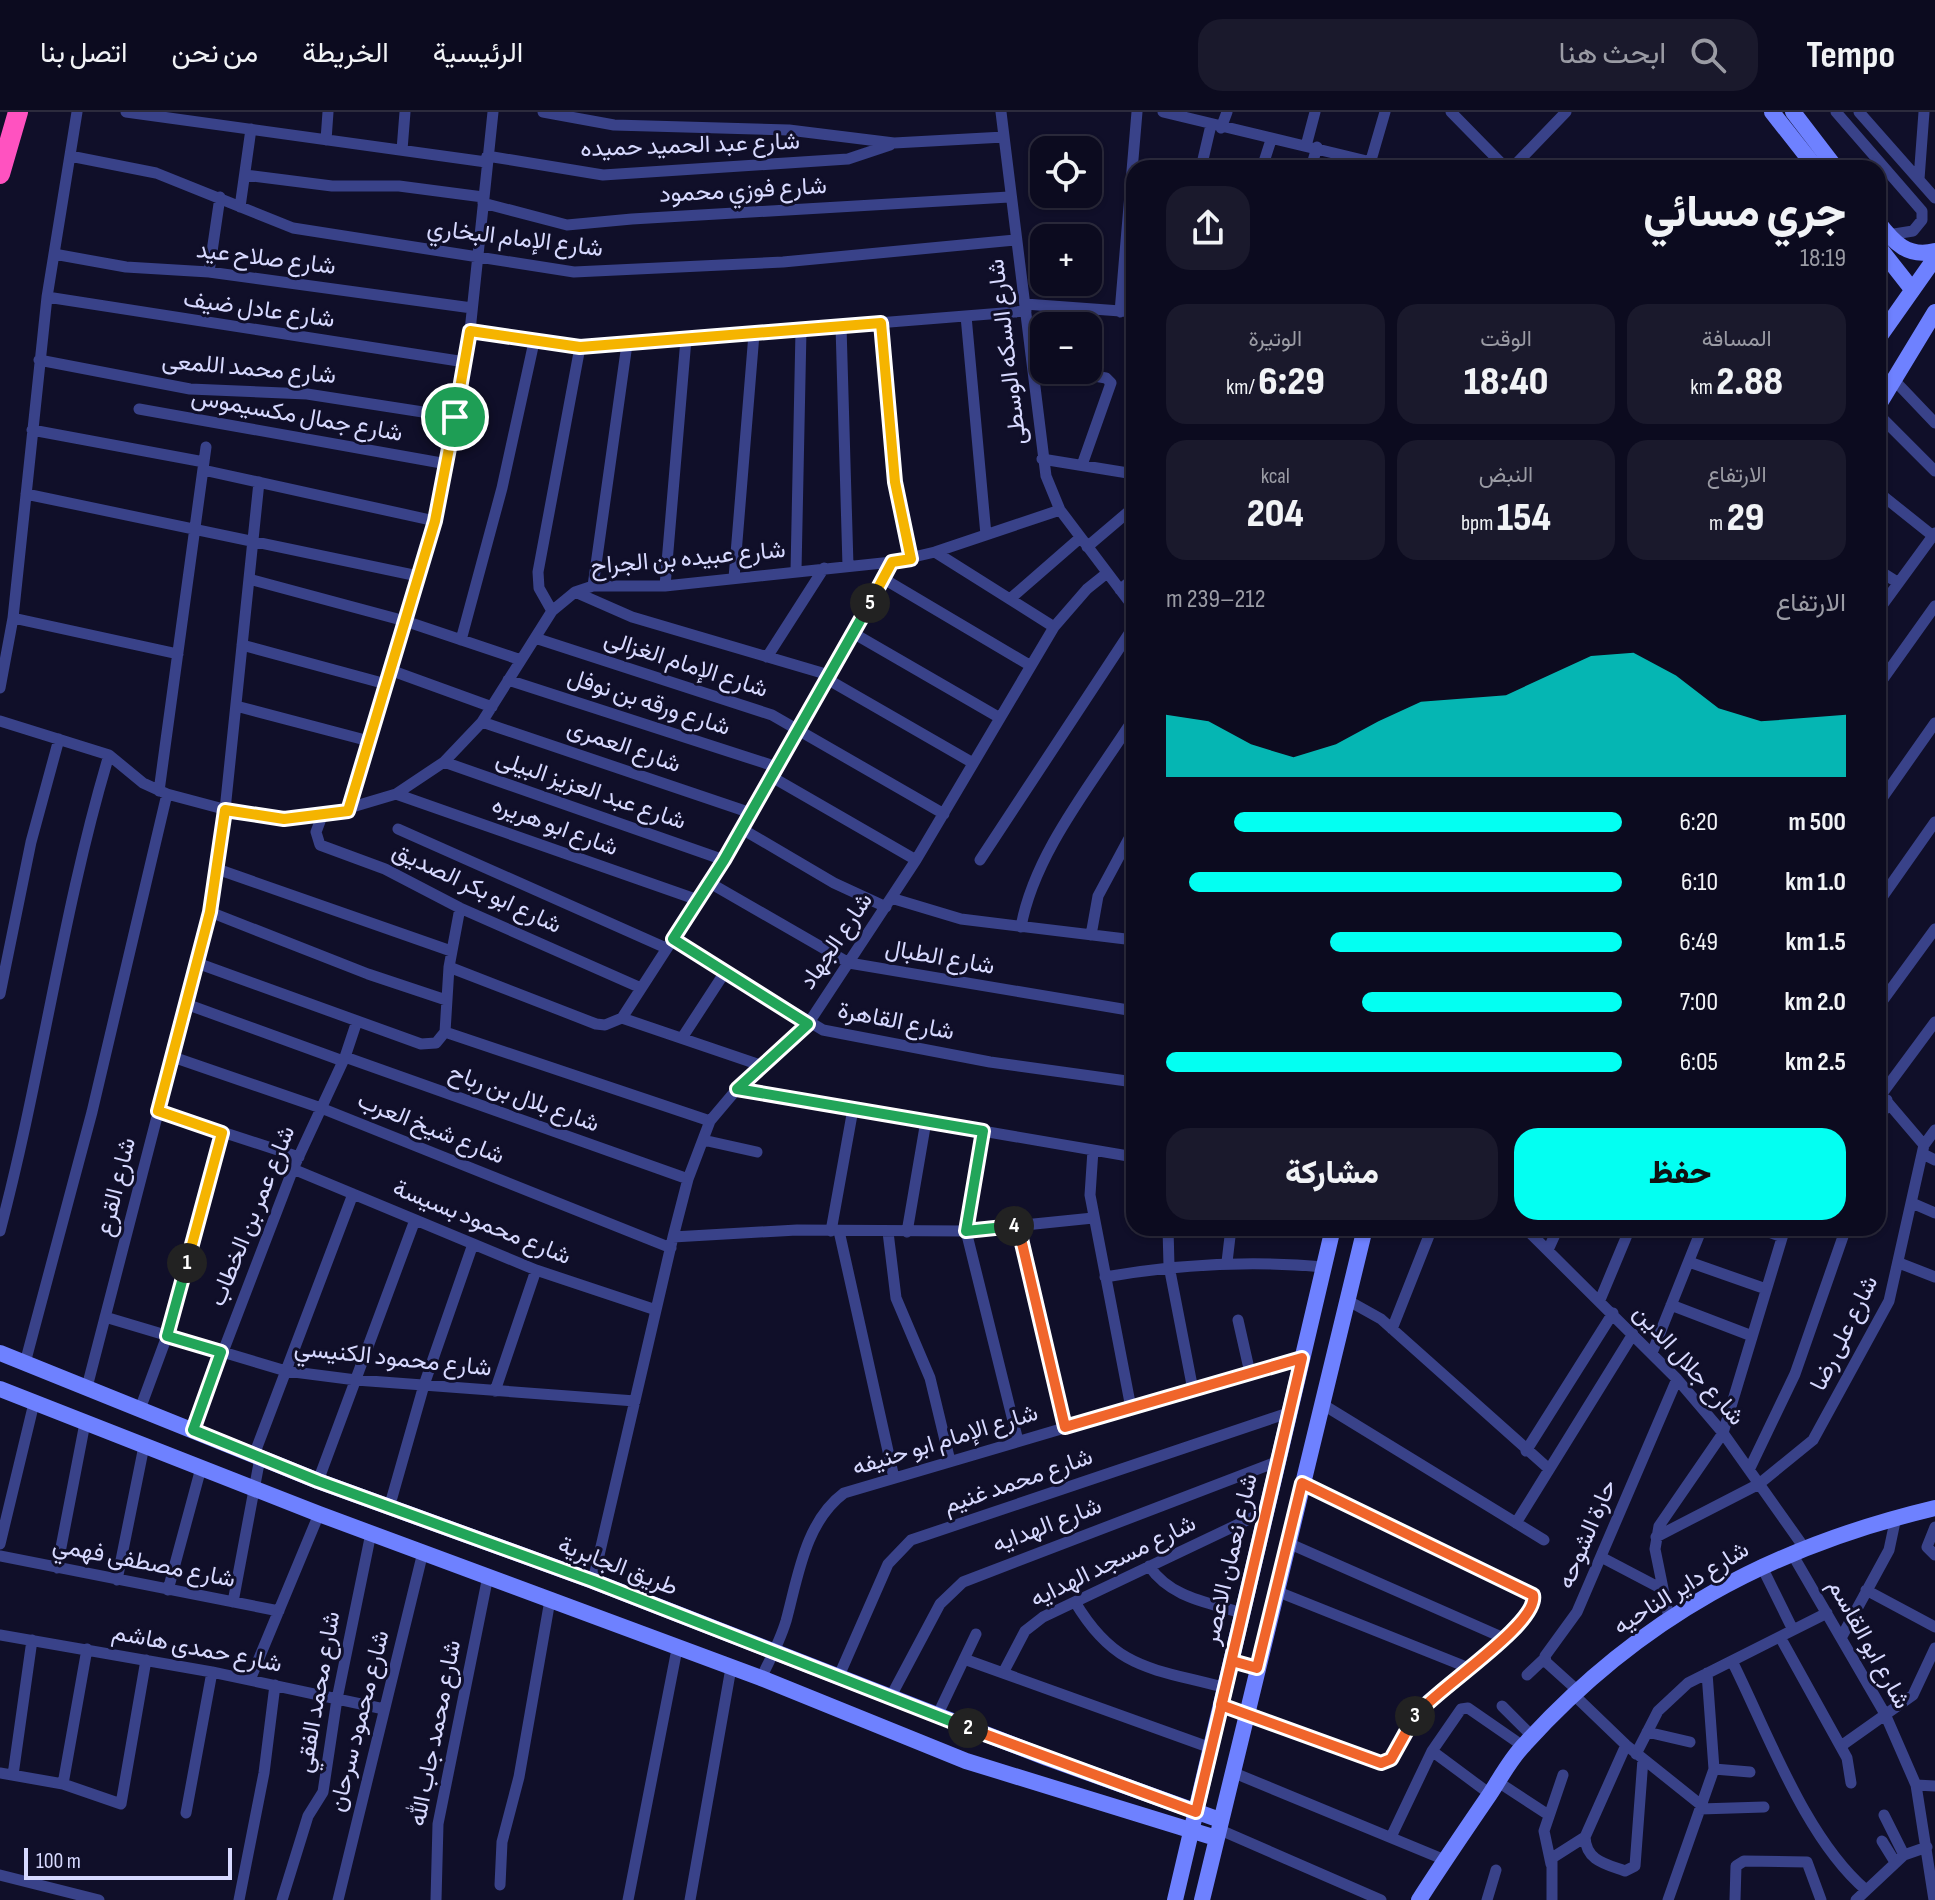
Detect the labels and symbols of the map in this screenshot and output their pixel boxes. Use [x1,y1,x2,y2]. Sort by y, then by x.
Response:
street label: شارع عبد الحميد حميده [580,127,800,164]
street label: شارع فوزي محمود [658,171,828,213]
street label: شارع الإمام البخاري [425,213,605,267]
street label: شارع صلاح عيد [194,235,337,282]
street label: شارع السكه الوسطى [981,257,1034,447]
street label: شارع عادل ضيف [181,284,337,335]
street label: شارع محمد اللمعى [161,346,337,391]
street label: شارع جمال مكسيموس [189,382,405,449]
pin [421,383,489,451]
street label: شارع عبيده بن الجراح [589,535,787,582]
pin: 5 [850,583,890,623]
street label: شارع الإمام الغزالى [600,624,771,705]
street label: شارع ورقه بن نوفل [564,662,734,743]
street label: شارع العمرى [563,713,685,780]
street label: شارع عبد العزيز البيلى [492,744,690,837]
street label: شارع ابو هريره [488,790,622,863]
street label: شارع ابو بكر الصديق [387,836,566,941]
street label: شارع الجهاد [793,887,880,996]
street label: شارع الطبال [883,933,997,982]
street label: شارع القاهرة [835,996,957,1047]
street label: شارع بلال بن رباح [444,1057,603,1140]
street label: شارع شيخ العرب [353,1085,509,1173]
street label: شارع عمر بن الخطاب [203,1122,302,1311]
street label: شارع القرع [90,1135,143,1240]
street label: شارع محمود بسيسة [388,1173,575,1272]
pin: 4 [994,1206,1034,1246]
pin: 1 [167,1243,207,1283]
street label: شارع على رضا [1804,1271,1885,1396]
street label: شارع جلال الدين [1626,1299,1751,1432]
street label: شارع محمود الكنيسي [292,1333,493,1387]
street label: شارع الإمام ابو حنيفه [849,1398,1042,1483]
street label: شارع محمد غنيم [939,1442,1097,1521]
street label: شارع نعمان الاعصر [1196,1471,1265,1648]
street label: حارة الشوحه [1551,1475,1623,1593]
street label: شارع الهدايه [988,1491,1106,1560]
street label: شارع مسجد الهدايه [1025,1508,1201,1615]
street label: شارع مصطفى فهمي [49,1530,238,1598]
street label: طريق الجابرية [554,1530,682,1602]
street label: شارع داير الناحيه [1608,1535,1755,1642]
street label: شارع ابو القاسم [1821,1574,1917,1715]
street label: شارع محمد الفقي [290,1609,350,1776]
street label: شارع حمدى هاشم [109,1617,284,1680]
street label: شارع محمود سرحان [322,1627,397,1815]
street label: شارع محمد جاب الله [403,1637,468,1829]
pin: 3 [1395,1696,1435,1736]
pin: 2 [948,1708,988,1748]
scale bar [24,1844,232,1880]

